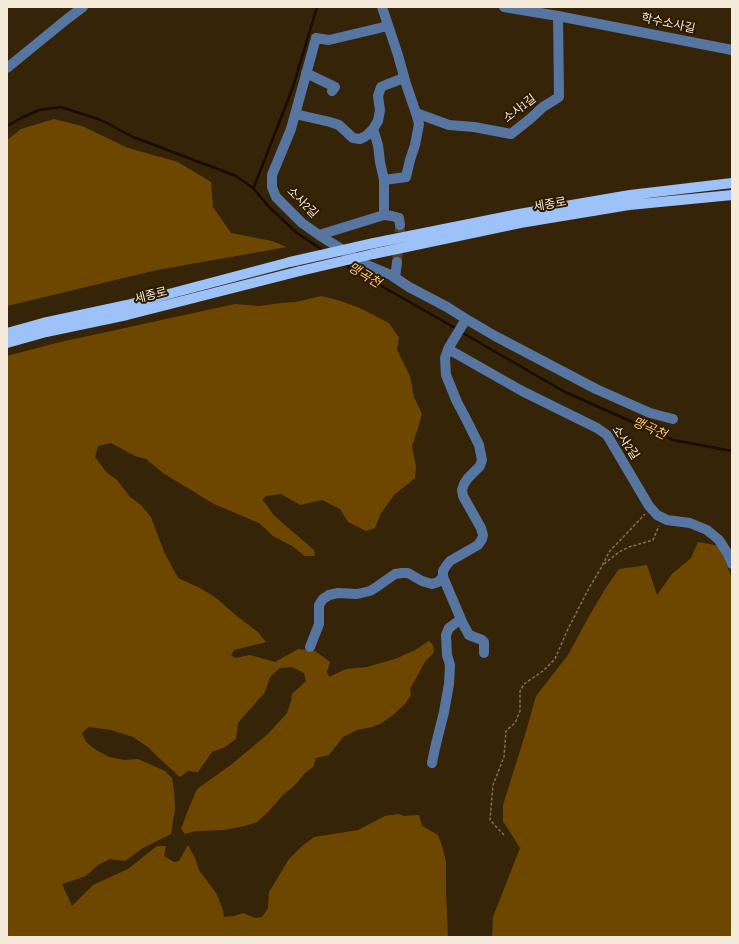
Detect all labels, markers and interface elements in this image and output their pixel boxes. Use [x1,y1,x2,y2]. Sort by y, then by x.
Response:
street label: 학수소사길 [640,11,696,37]
street label: 소사1길 [501,92,539,126]
street label: 소사2길 [283,184,321,222]
street label: 세종로 [532,195,568,215]
water label: 맹곡천 [345,260,383,292]
street label: 세종로 [133,285,169,307]
water label: 맹곡천 [629,415,669,443]
street label: 소사2길 [608,423,642,463]

